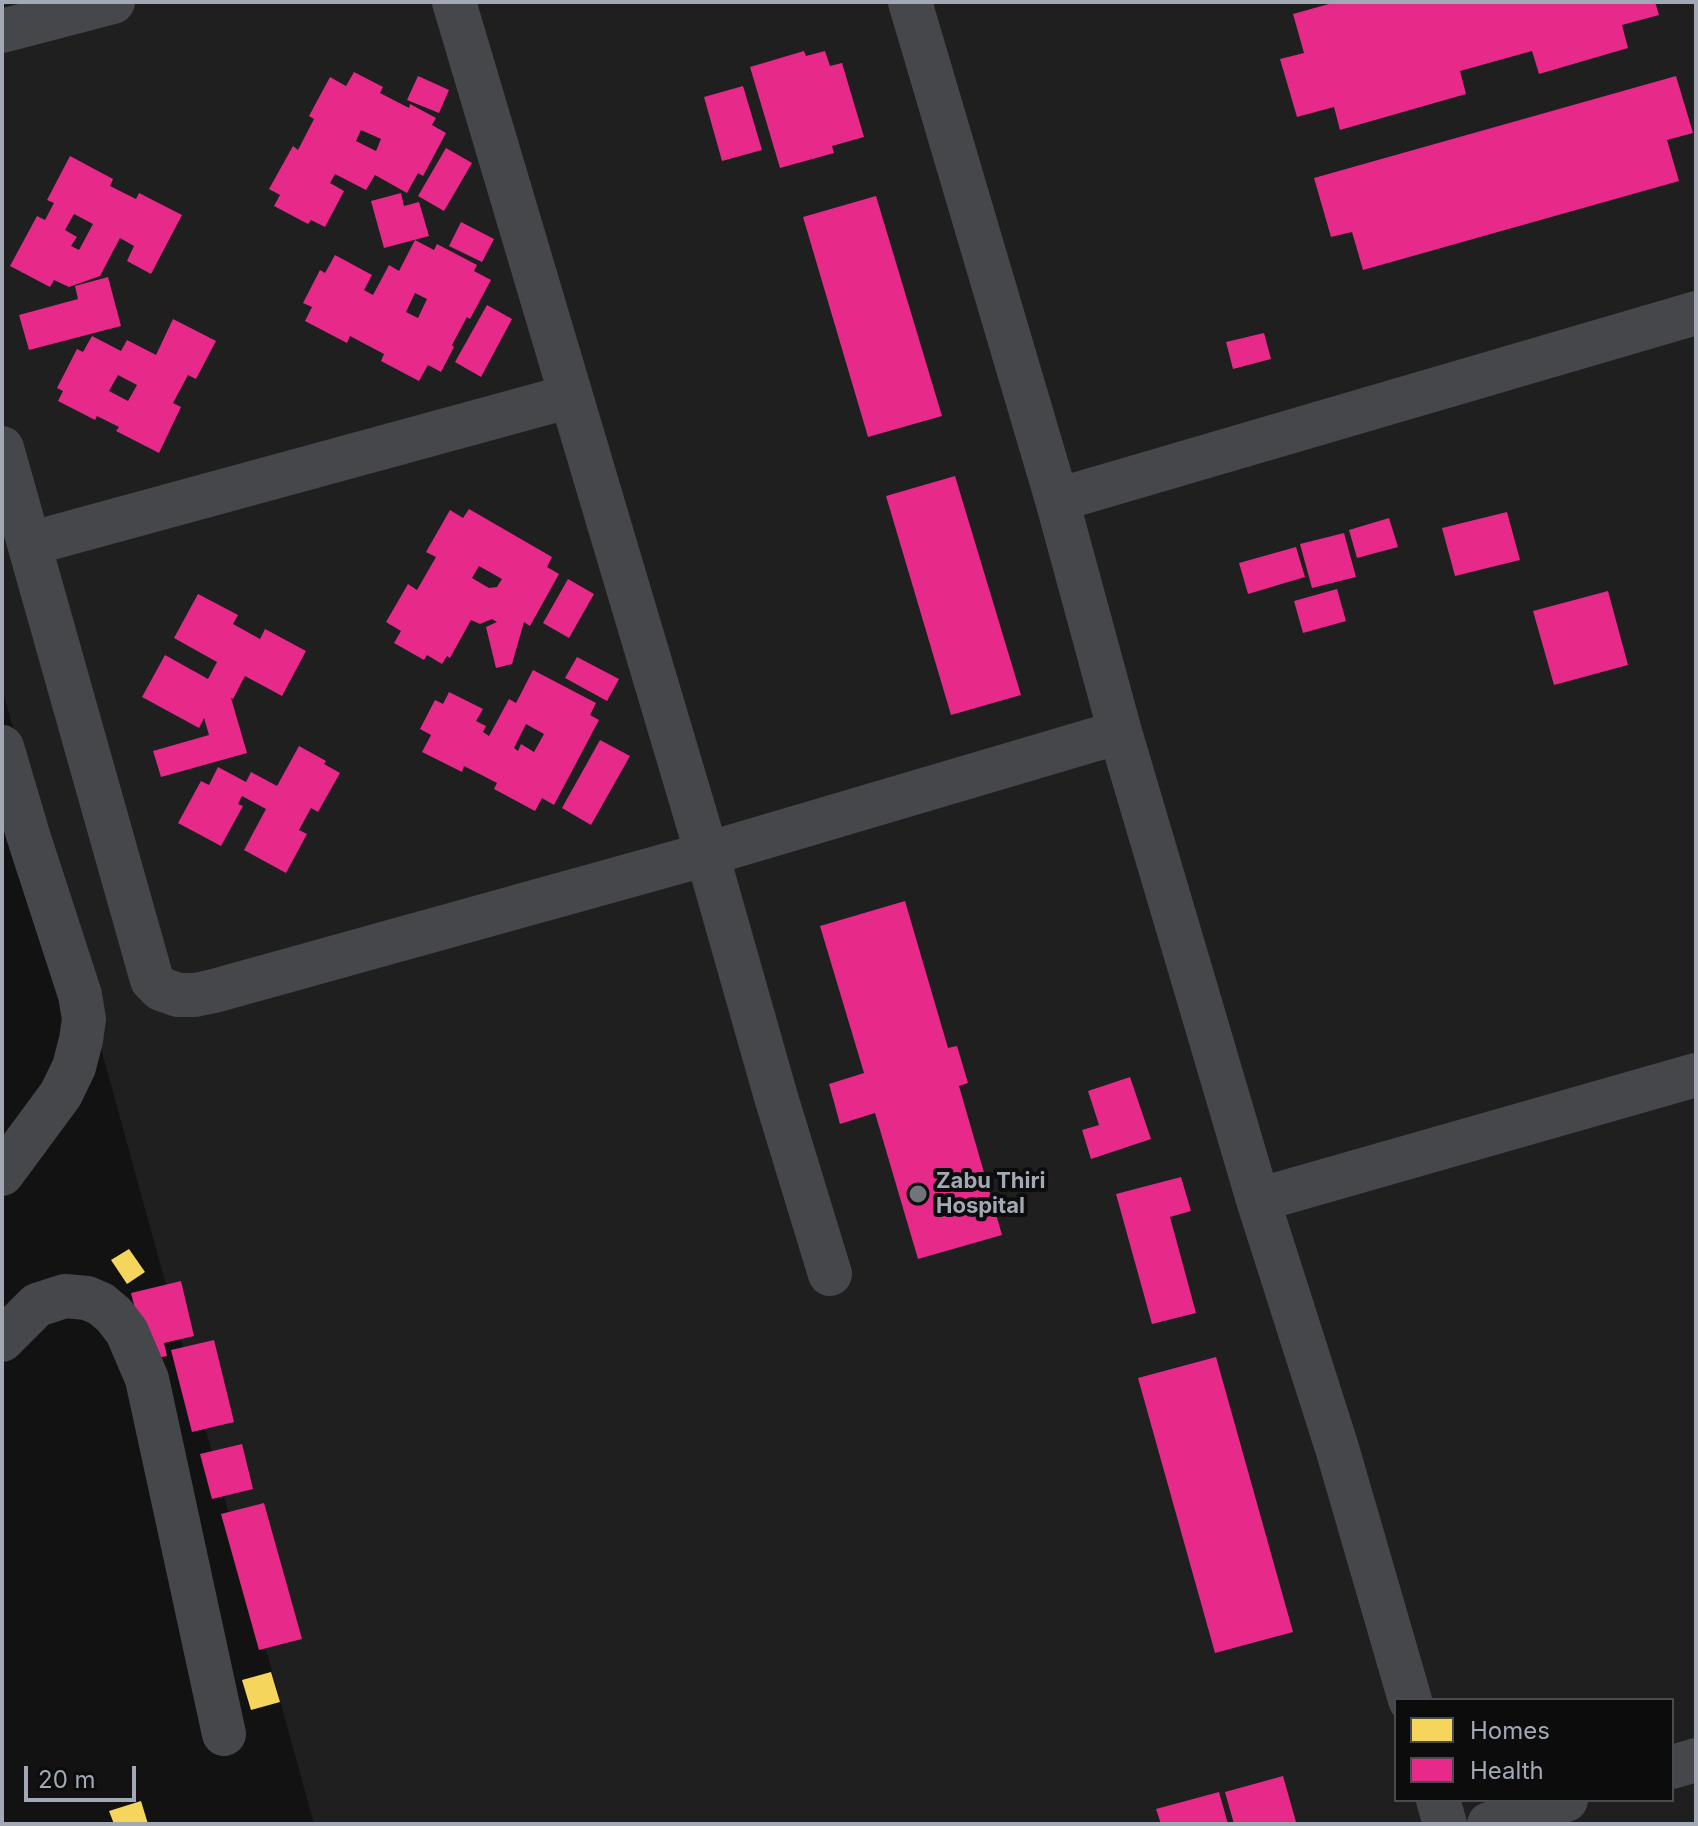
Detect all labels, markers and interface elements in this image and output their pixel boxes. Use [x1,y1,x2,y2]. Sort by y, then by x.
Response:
place label: Zabu Thiri Hospital [936,1168,1046,1220]
marker: Zabu Thiri Hospital [907,1183,929,1205]
legend [1394,1698,1674,1802]
text: Homes [1470,1716,1550,1745]
scale bar [28,1750,140,1800]
text: Health [1470,1756,1544,1785]
text: 20 m [38,1765,96,1794]

